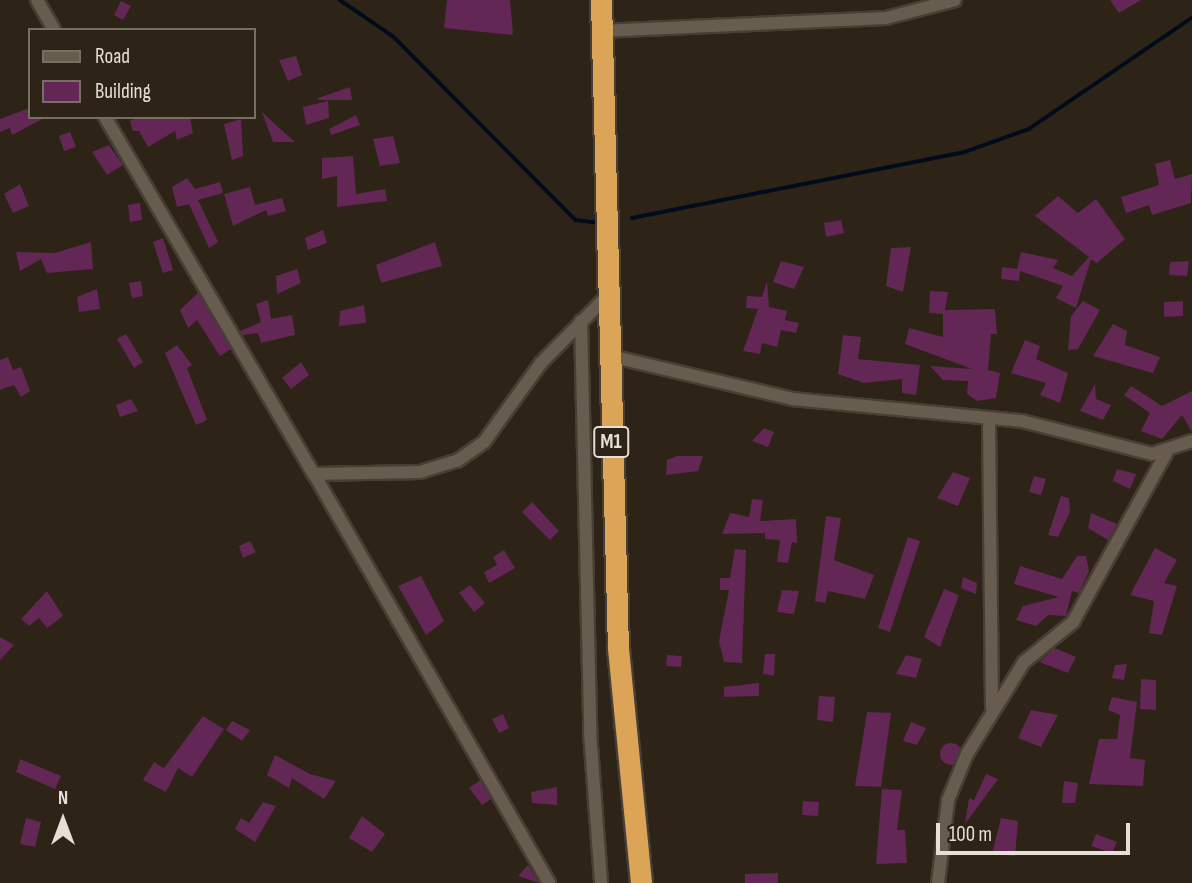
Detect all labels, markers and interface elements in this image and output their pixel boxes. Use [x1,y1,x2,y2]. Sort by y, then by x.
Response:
legend [28,28,256,119]
text: Road [95,44,130,69]
text: Building [95,79,151,104]
road number: M1 [592,424,630,460]
north arrow [28,785,98,855]
text: N [58,787,68,810]
scale bar [940,810,1134,854]
text: 100 m [949,822,992,847]

